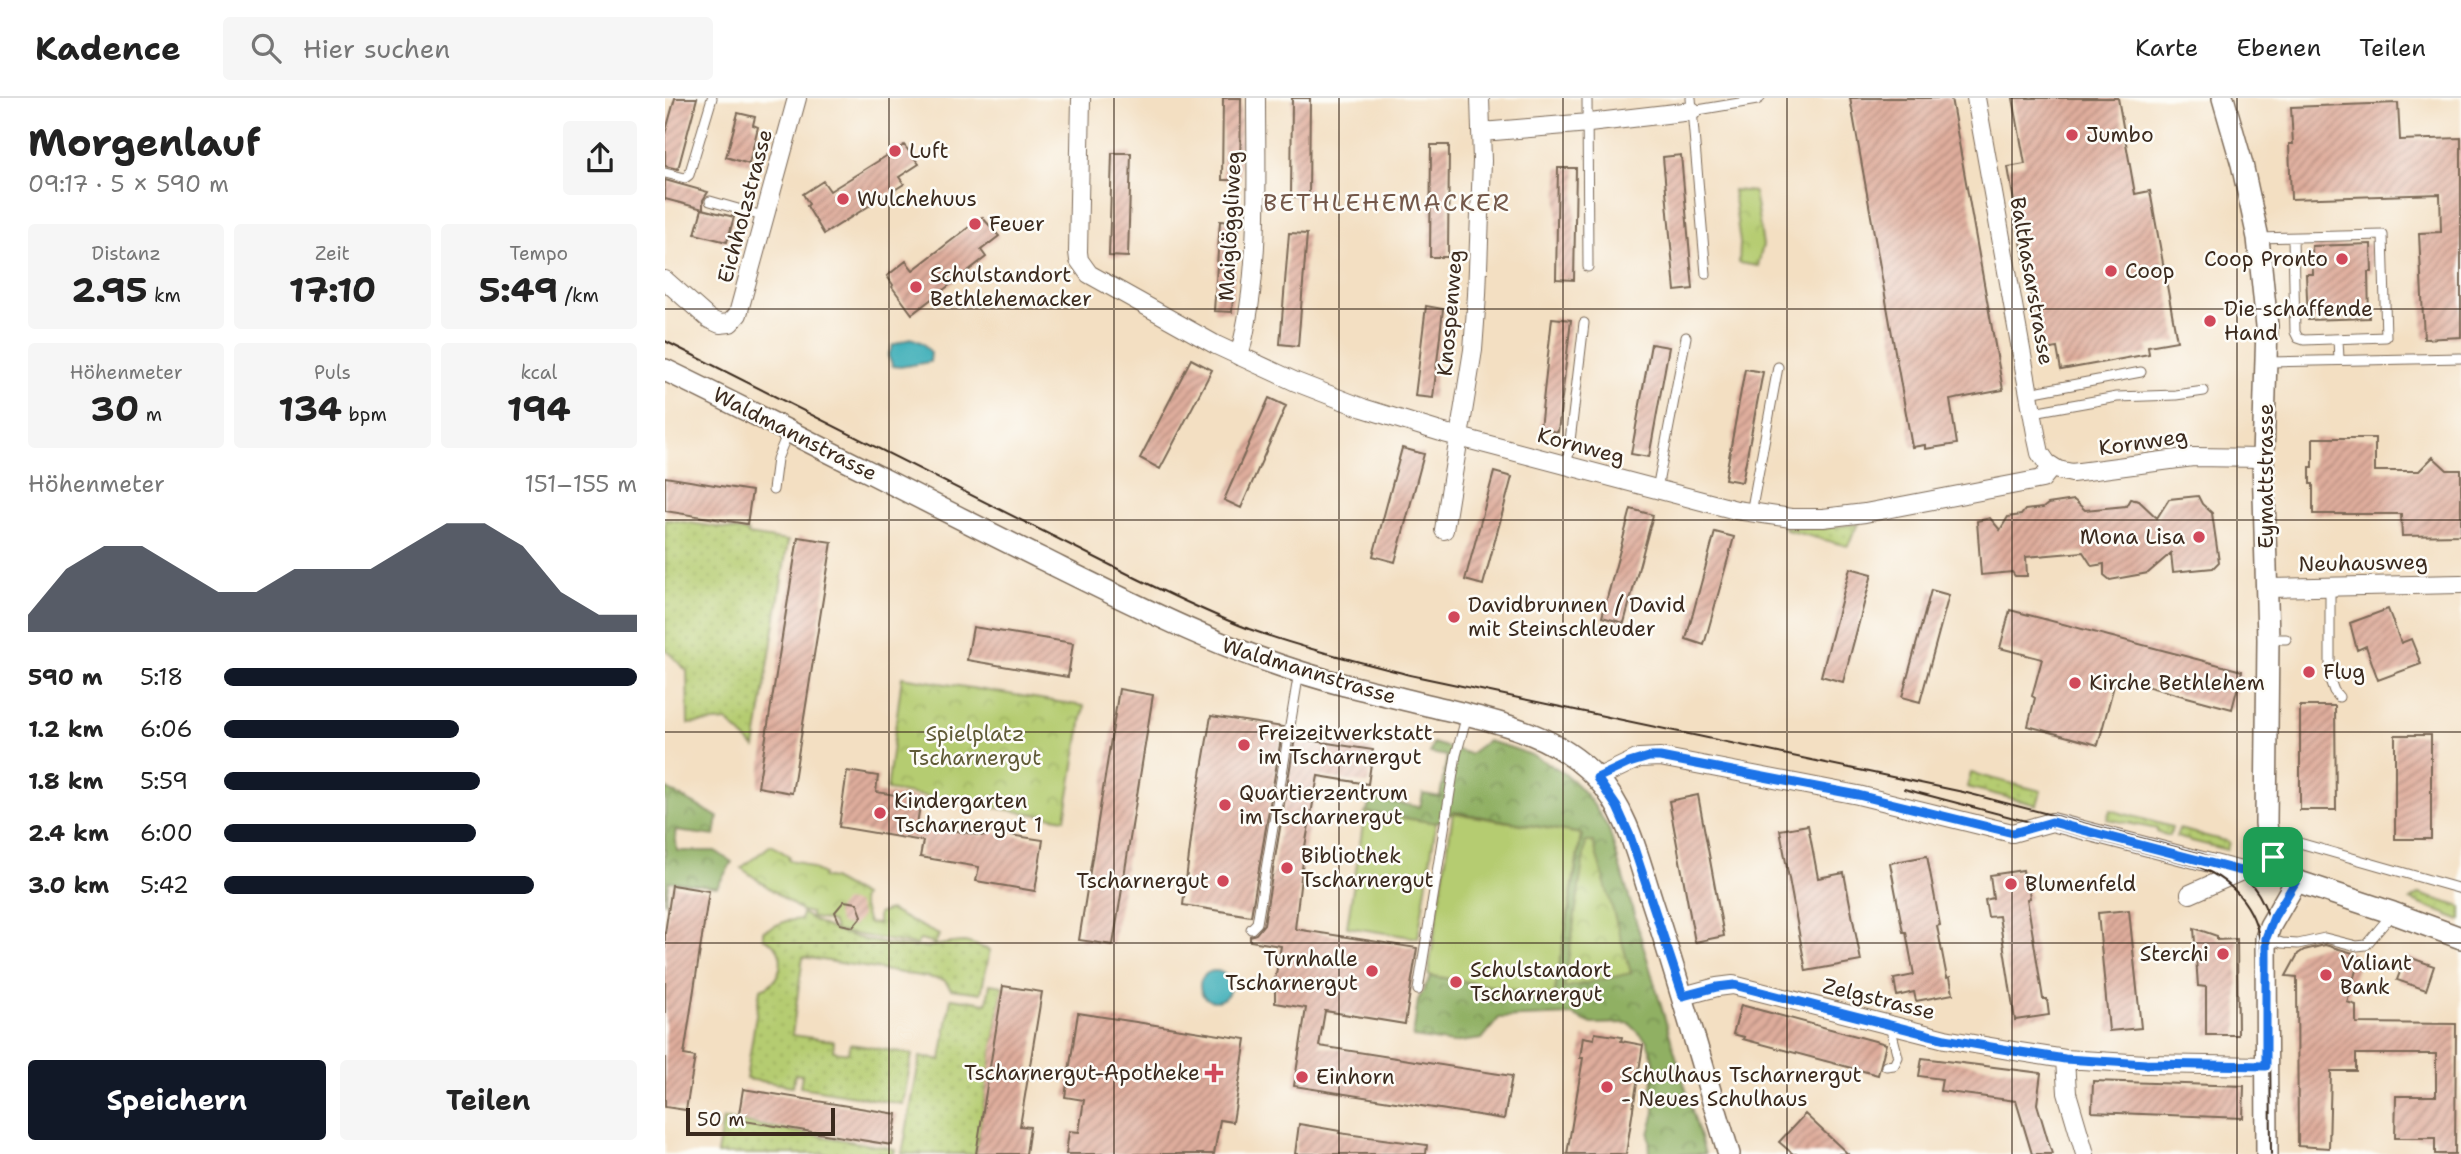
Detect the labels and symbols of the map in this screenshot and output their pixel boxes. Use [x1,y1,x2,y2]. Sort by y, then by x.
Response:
place label: Jumbo [2086,121,2154,149]
street label: Eichholzstrasse [711,126,779,286]
marker: Jumbo [2064,127,2080,143]
place label: Luft [909,137,949,165]
marker: Luft [887,143,903,159]
street label: Maiglöggliweg [1212,150,1248,302]
place label: Wulchehuus [857,185,977,213]
district label: BETHLEHEMACKER [1263,187,1511,219]
marker: Wulchehuus [835,191,851,207]
street label: Balthasarstrasse [2003,195,2061,367]
place label: Feuer [989,210,1045,238]
marker: Feuer [967,216,983,232]
place label: Coop Pronto [2204,245,2328,273]
street label: Knospenweg [1431,249,1469,377]
marker: Coop Pronto [2334,251,2350,267]
place label: Coop [2125,257,2175,285]
place label: Schulstandort Bethlehemacker [930,261,1092,313]
marker: Coop [2103,263,2119,279]
marker: Schulstandort Bethlehemacker [908,279,924,295]
place label: Die schaffende Hand [2224,295,2373,347]
marker: Die schaffende Hand [2202,313,2218,329]
street label: Waldmannstrasse [708,381,882,487]
street label: Eymattstrasse [2252,403,2280,549]
street label: Kornweg [1534,421,1628,471]
street label: Kornweg [2097,422,2189,462]
place label: Mona Lisa [2080,523,2185,551]
marker: Mona Lisa [2191,529,2207,545]
street label: Neuhausweg [2298,548,2428,578]
place label: Davidbrunnen / David mit Steinschleuder [1468,591,1685,643]
marker: Davidbrunnen / David mit Steinschleuder [1446,609,1462,625]
street label: Waldmannstrasse [1219,631,1399,711]
place label: Flug [2323,658,2365,686]
marker: Flug [2301,664,2317,680]
place label: Kirche Bethlehem [2089,669,2265,697]
marker: Kirche Bethlehem [2067,675,2083,691]
place label: Freizeitwerkstatt im Tscharnergut [1258,719,1433,771]
park label: Spielplatz Tscharnergut [909,720,1041,772]
marker: Freizeitwerkstatt im Tscharnergut [1236,737,1252,753]
place label: Quartierzentrum im Tscharnergut [1239,779,1408,831]
place label: Kindergarten Tscharnergut 1 [894,787,1043,839]
marker: Quartierzentrum im Tscharnergut [1217,797,1233,813]
marker: Kindergarten Tscharnergut 1 [872,805,888,821]
pin [2243,827,2303,887]
place label: Bibliothek Tscharnergut [1301,842,1434,894]
marker: Bibliothek Tscharnergut [1279,860,1295,876]
place label: Tscharnergut [1076,867,1209,895]
place label: Blumenfeld [2025,870,2136,898]
marker: Tscharnergut [1215,873,1231,889]
marker: Blumenfeld [2003,876,2019,892]
place label: Sterchi [2140,940,2209,968]
place label: Turnhalle Tscharnergut [1225,945,1358,997]
marker: Sterchi [2215,946,2231,962]
place label: Valiant Bank [2340,949,2412,1001]
place label: Schulstandort Tscharnergut [1470,956,1612,1008]
marker: Turnhalle Tscharnergut [1364,963,1380,979]
marker: Valiant Bank [2318,967,2334,983]
street label: Zelgstrasse [1820,972,1938,1026]
marker: Schulstandort Tscharnergut [1448,974,1464,990]
place label: Tscharnergut-Apotheke [964,1059,1200,1087]
place label: Schulhaus Tscharnergut - Neues Schulhaus [1621,1061,1862,1113]
place label: Einhorn [1316,1063,1395,1091]
marker: Tscharnergut-Apotheke [1206,1065,1222,1081]
marker: Einhorn [1294,1069,1310,1085]
marker: Schulhaus Tscharnergut - Neues Schulhaus [1599,1079,1615,1095]
scale bar [686,1105,835,1137]

